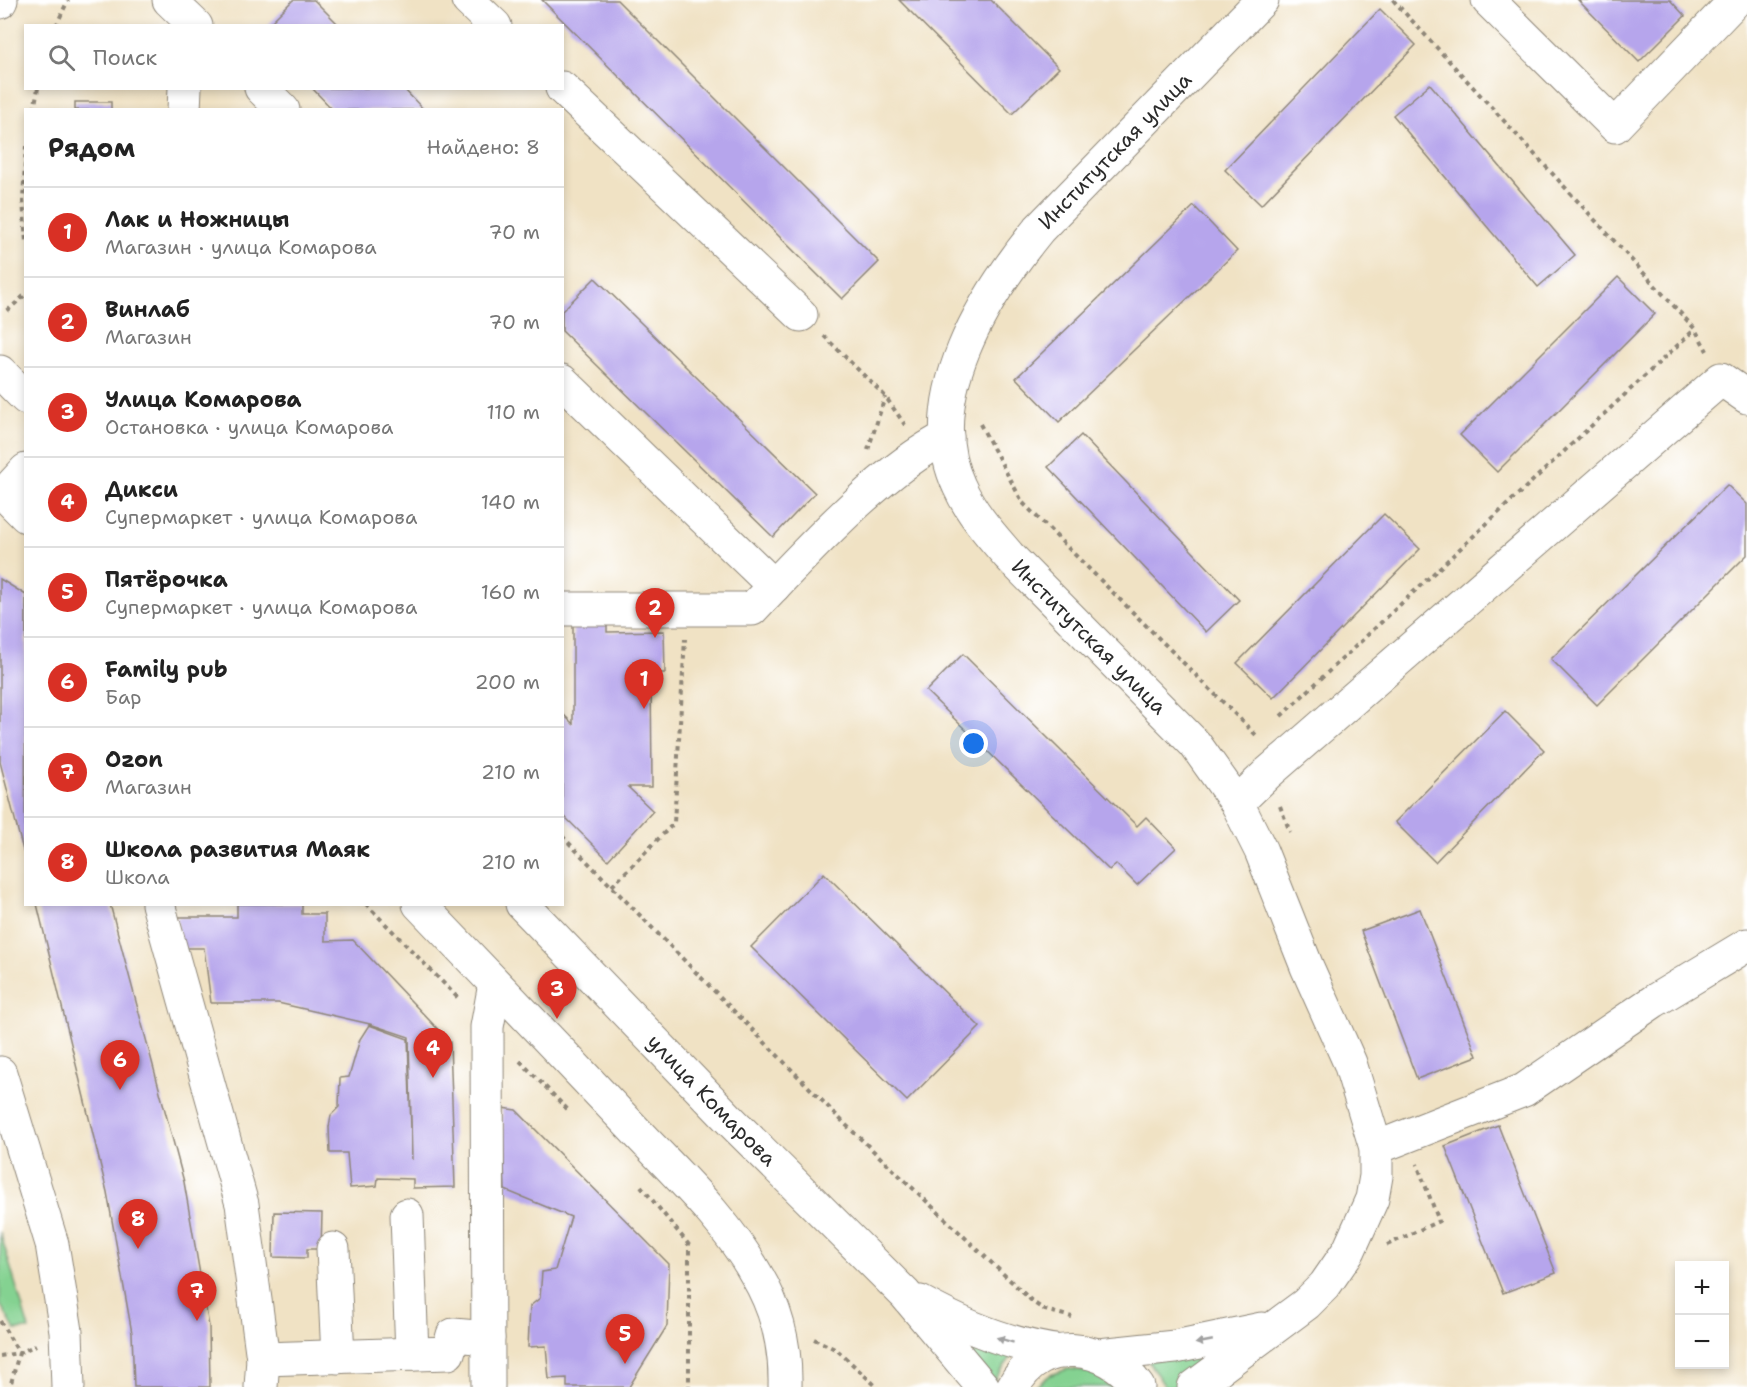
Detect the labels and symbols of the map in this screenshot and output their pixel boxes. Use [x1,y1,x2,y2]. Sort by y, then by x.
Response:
street label: Институтская улица [1032,66,1198,236]
street label: Институтская улица [1005,553,1173,721]
pin: 2 [636,588,674,638]
pin: 1 [624,660,664,709]
your location [959,729,988,758]
pin: 3 [538,970,576,1019]
pin: 4 [414,1028,452,1078]
street label: улица Комарова [641,1028,783,1172]
pin: 6 [100,1040,140,1090]
pin: 8 [118,1200,158,1249]
pin: 7 [178,1272,216,1321]
pin: 5 [606,1314,644,1364]
one-way arrow [996,1335,1014,1344]
one-way arrow [1194,1338,1213,1347]

